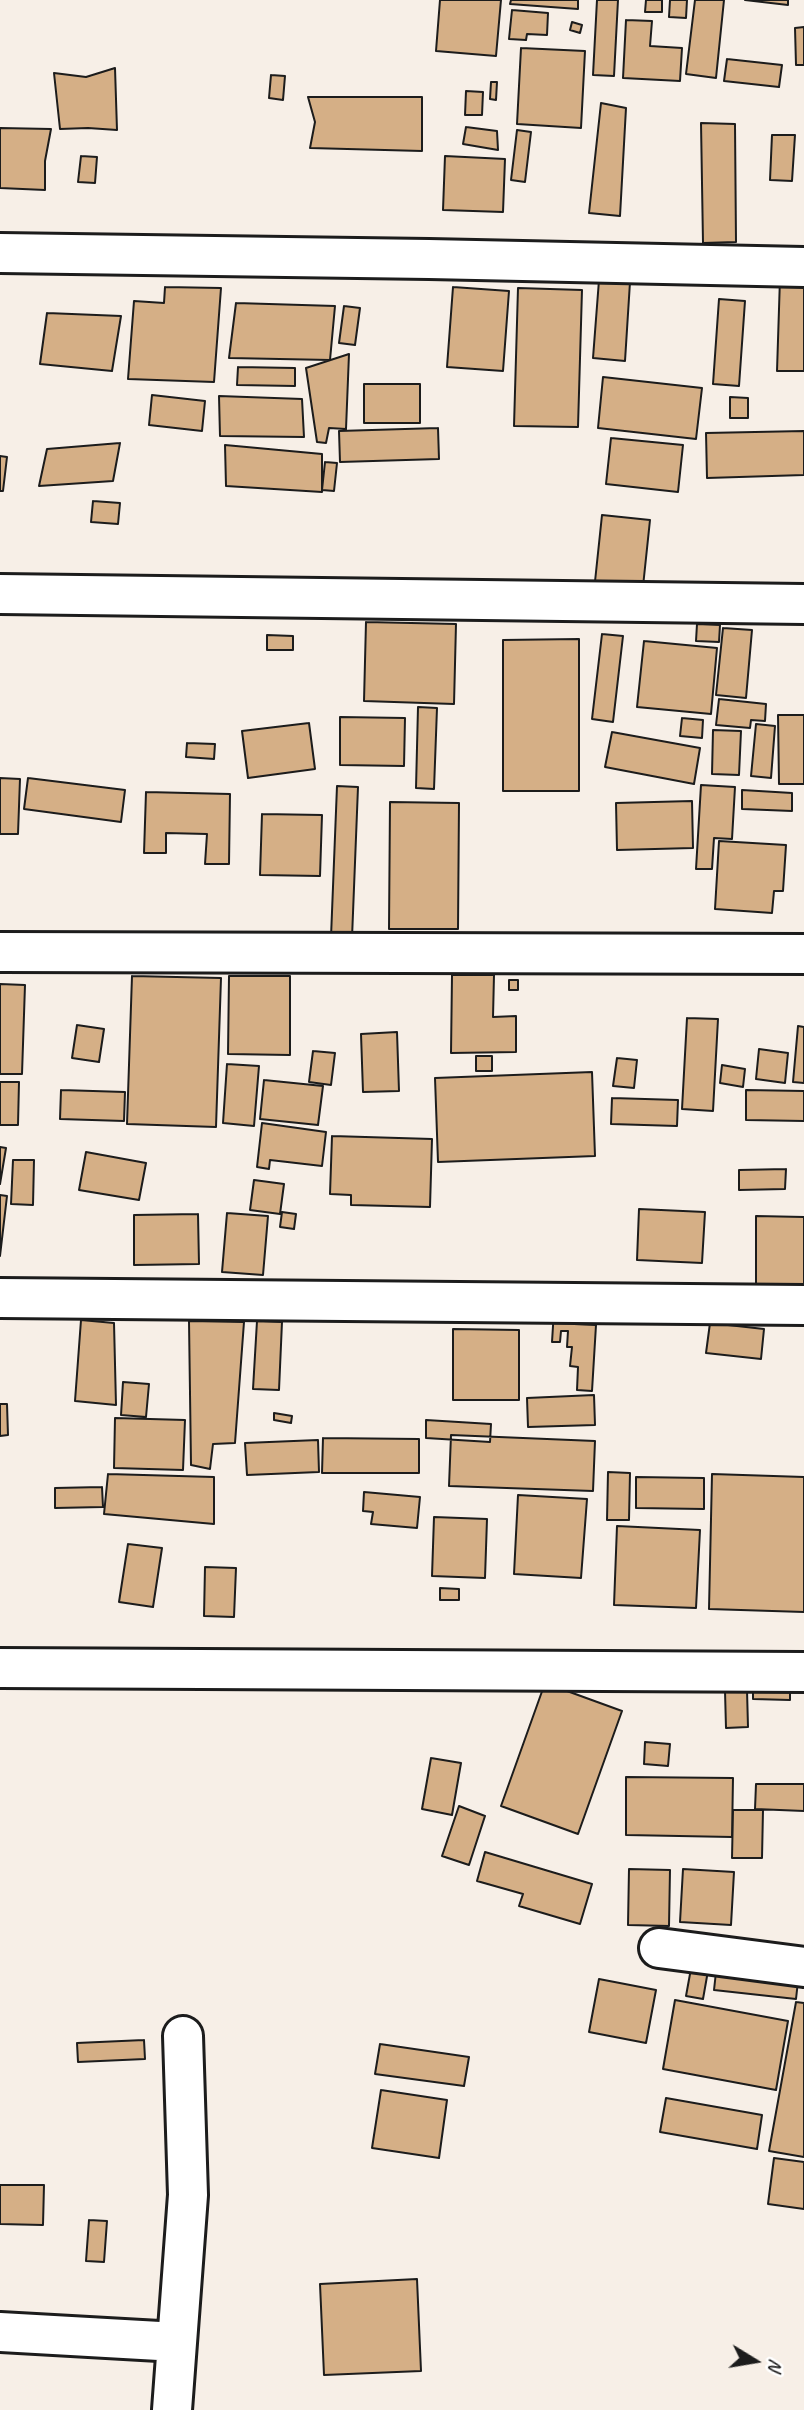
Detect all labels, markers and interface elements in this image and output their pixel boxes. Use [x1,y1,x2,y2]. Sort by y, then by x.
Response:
north arrow [720,2326,790,2396]
text: N [763,2357,789,2373]

